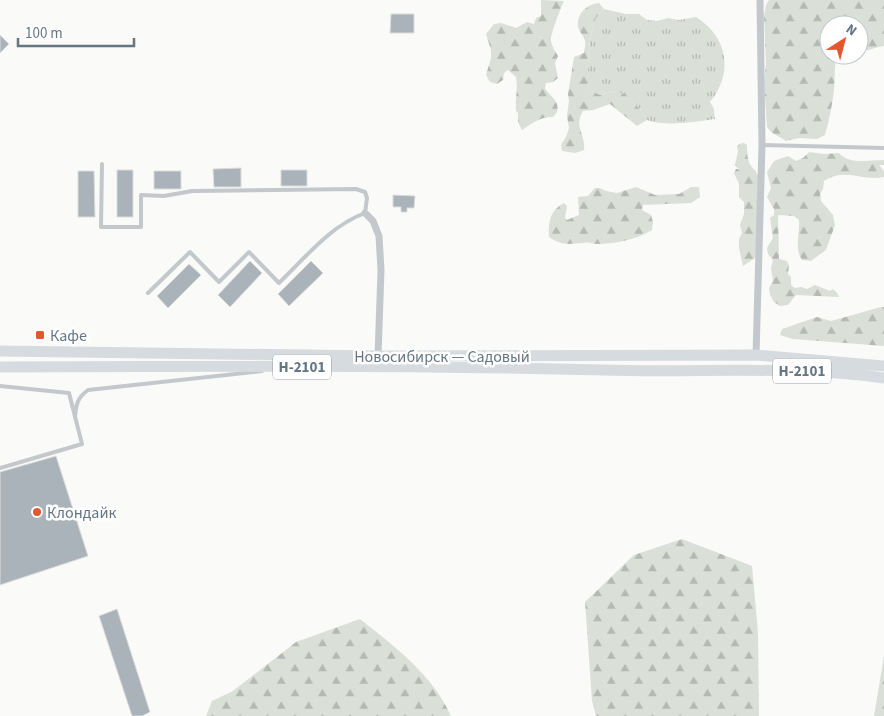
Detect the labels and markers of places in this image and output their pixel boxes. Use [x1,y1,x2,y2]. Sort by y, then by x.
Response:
place label: Кафе [50,325,87,347]
marker: Кафе [34,329,46,341]
place label: Клондайк [47,502,116,524]
marker: Клондайк [31,506,43,518]

